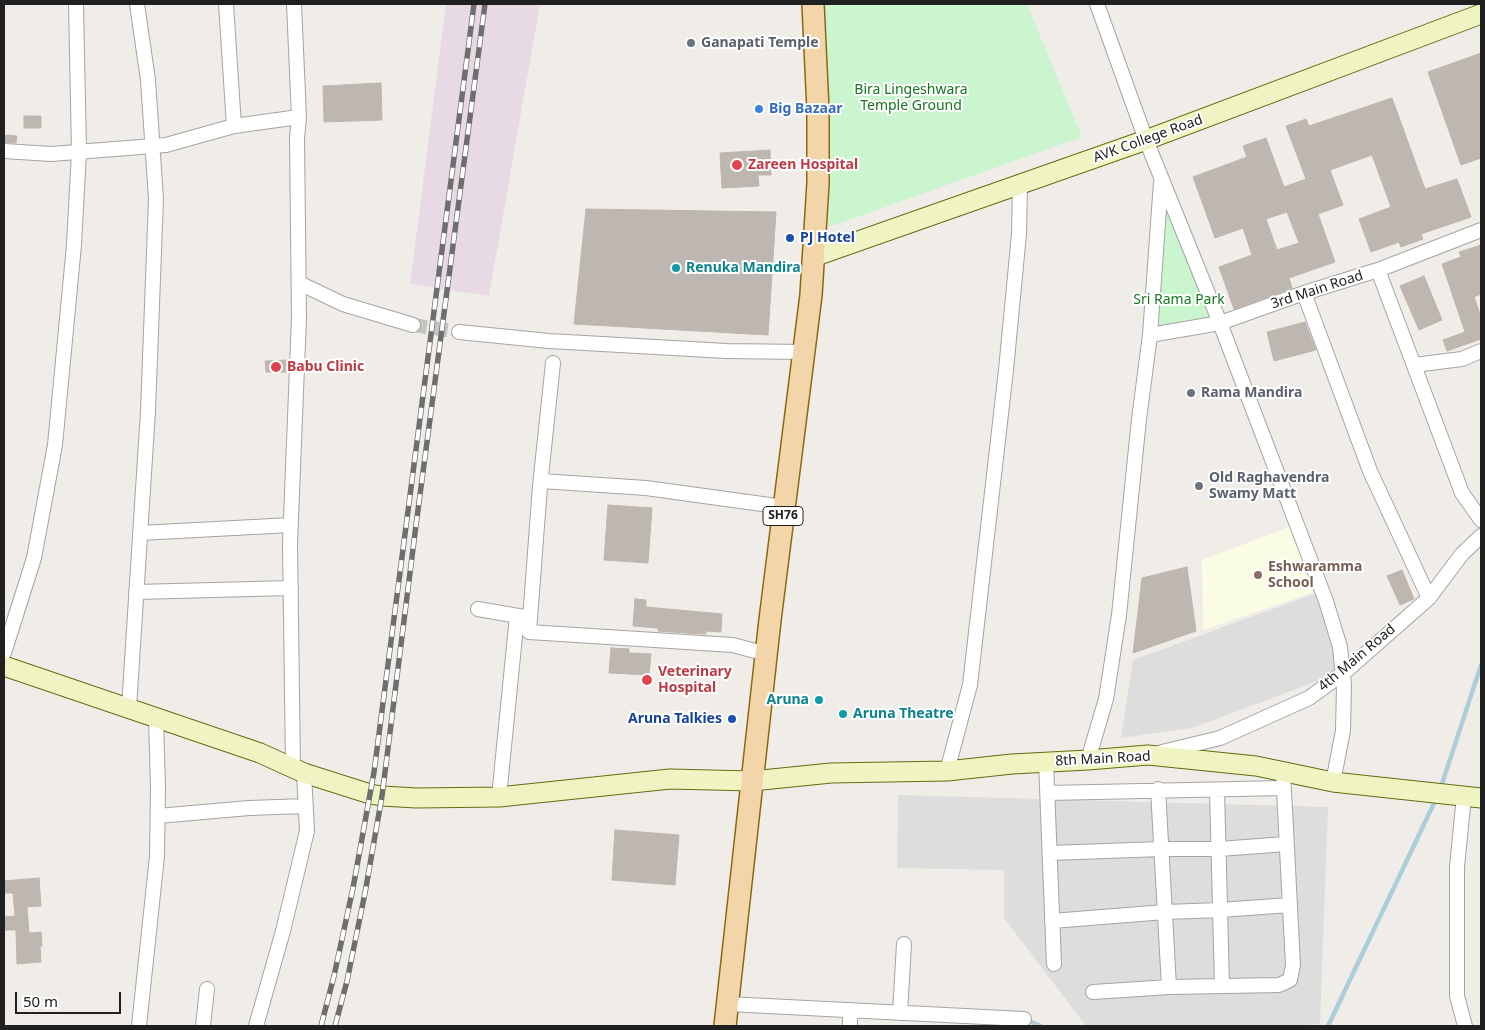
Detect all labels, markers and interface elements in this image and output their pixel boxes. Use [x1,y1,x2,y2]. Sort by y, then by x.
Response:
place label: Ganapati Temple [701,35,819,51]
marker: Ganapati Temple [685,37,697,49]
park label: Bira Lingeshwara Temple Ground [854,82,968,114]
place label: Big Bazaar [769,101,843,117]
marker: Big Bazaar [753,103,765,115]
street label: AVK College Road [1091,111,1205,167]
place label: Zareen Hospital [748,157,858,173]
marker: Zareen Hospital [730,158,744,172]
place label: PJ Hotel [800,230,855,246]
marker: PJ Hotel [784,232,796,244]
place label: Renuka Mandira [686,260,801,276]
marker: Renuka Mandira [670,262,682,274]
street label: 3rd Main Road [1269,267,1365,313]
park label: Sri Rama Park [1133,292,1225,308]
place label: Babu Clinic [287,359,364,375]
marker: Babu Clinic [269,360,283,374]
place label: Rama Mandira [1201,385,1302,401]
marker: Rama Mandira [1185,387,1197,399]
place label: Old Raghavendra Swamy Matt [1209,470,1329,502]
marker: Old Raghavendra Swamy Matt [1193,480,1205,492]
road number: SH76 [763,506,803,526]
place label: Eshwaramma School [1268,559,1362,592]
marker: Eshwaramma School [1252,569,1264,581]
street label: 4th Main Road [1315,621,1399,695]
place label: Veterinary Hospital [658,664,732,696]
marker: Veterinary Hospital [640,673,654,687]
place label: Aruna [766,692,809,708]
marker: Aruna [813,694,825,706]
place label: Aruna Theatre [853,706,954,722]
marker: Aruna Theatre [837,708,849,720]
place label: Aruna Talkies [628,711,722,727]
marker: Aruna Talkies [726,713,738,725]
street label: 8th Main Road [1055,748,1151,770]
scale bar [18,982,124,1014]
text: 50 m [23,991,58,1011]

